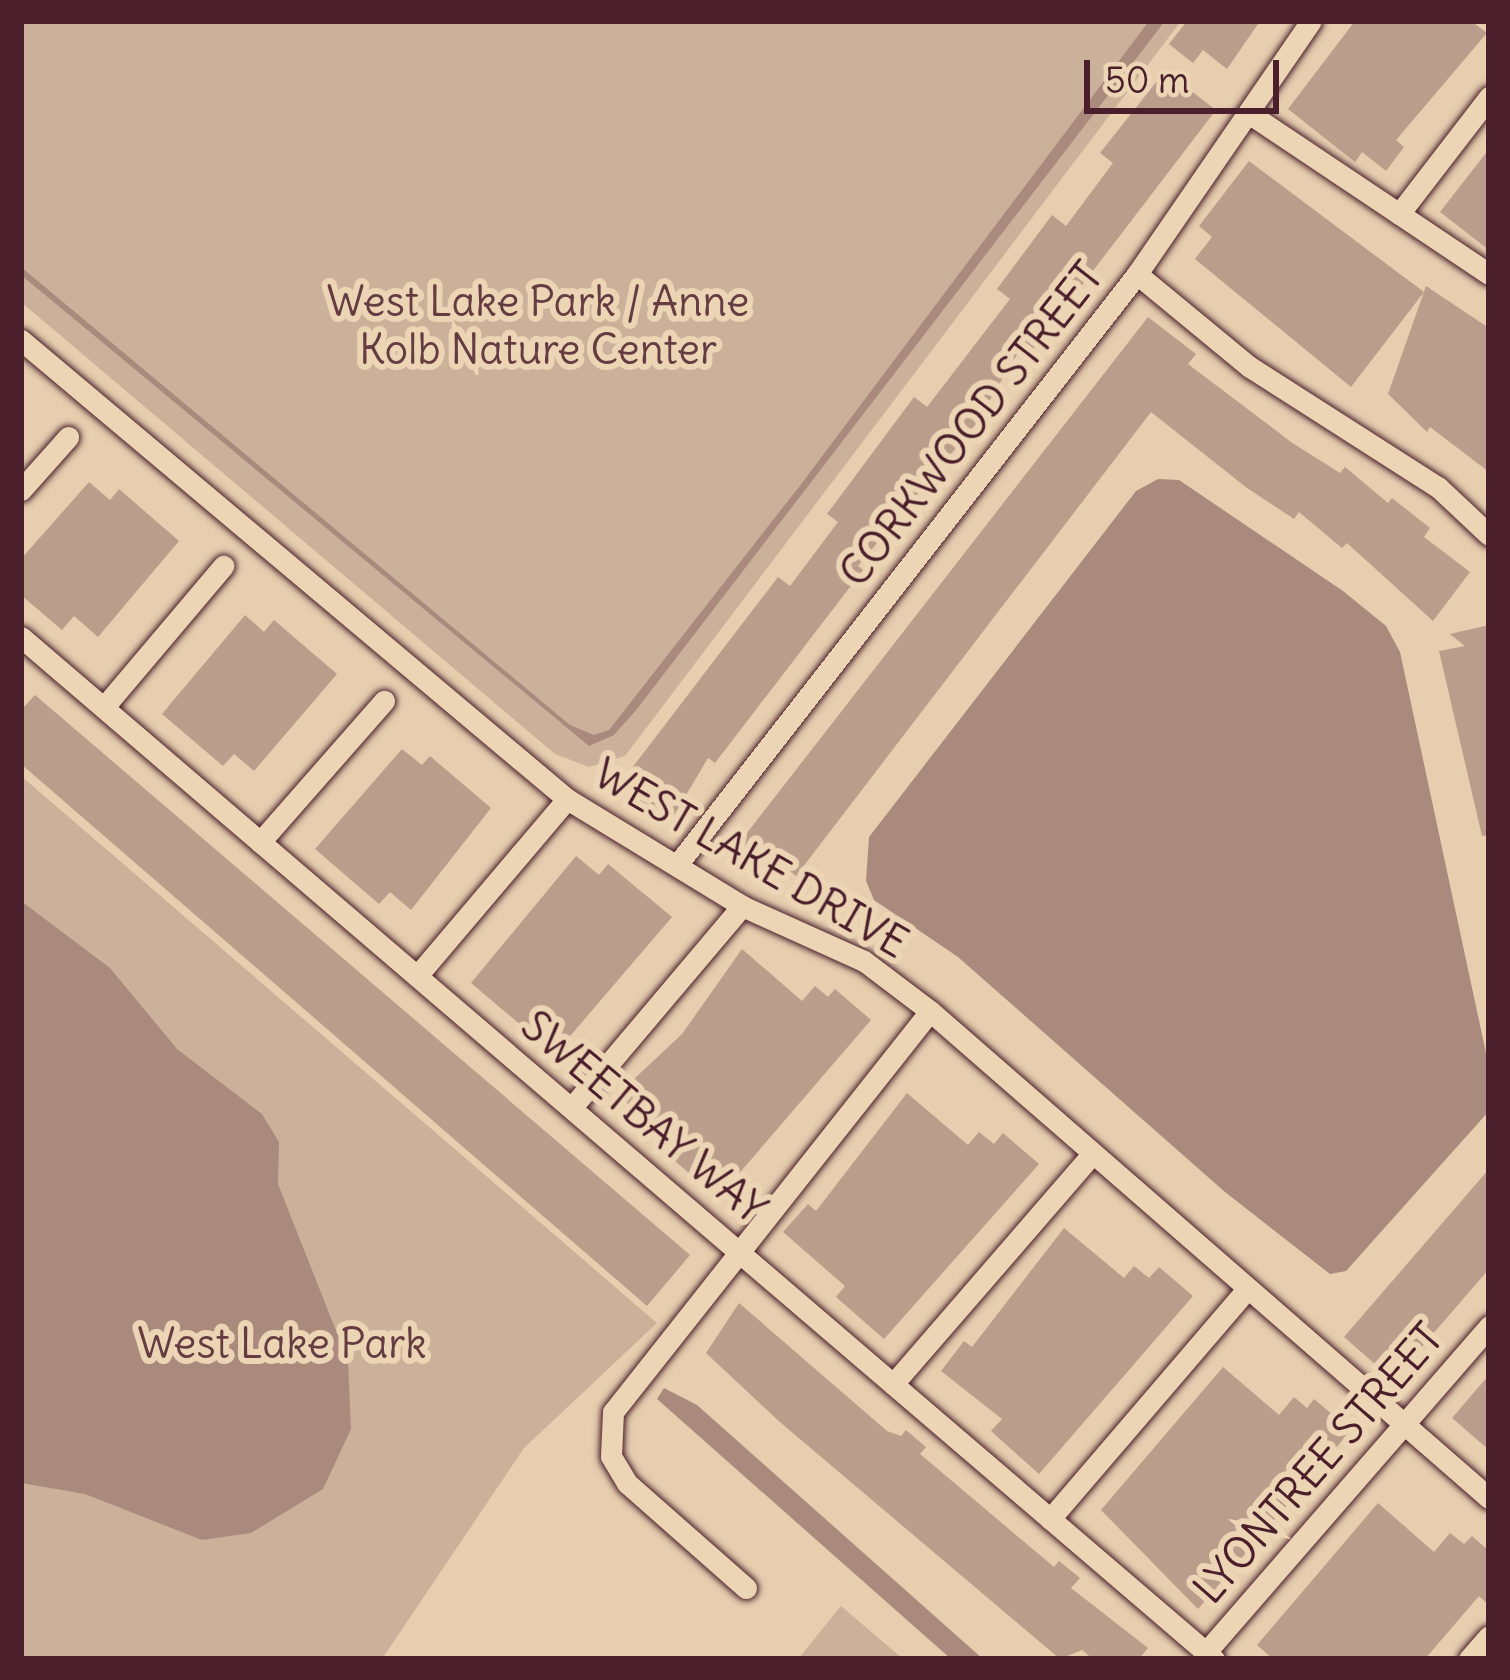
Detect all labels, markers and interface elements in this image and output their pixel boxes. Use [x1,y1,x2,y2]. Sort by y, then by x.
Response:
scale bar [1090,36,1285,110]
text: 50 m [1105,58,1190,103]
street label: CORKWOOD STREET [829,252,1113,596]
park label: West Lake Park / Anne Kolb Nature Center [326,276,750,374]
street label: WEST LAKE DRIVE [585,748,917,968]
street label: SWEETBAY WAY [511,1000,777,1234]
street label: LYONTREE STREET [1183,1313,1453,1613]
park label: West Lake Park [137,1318,427,1368]

